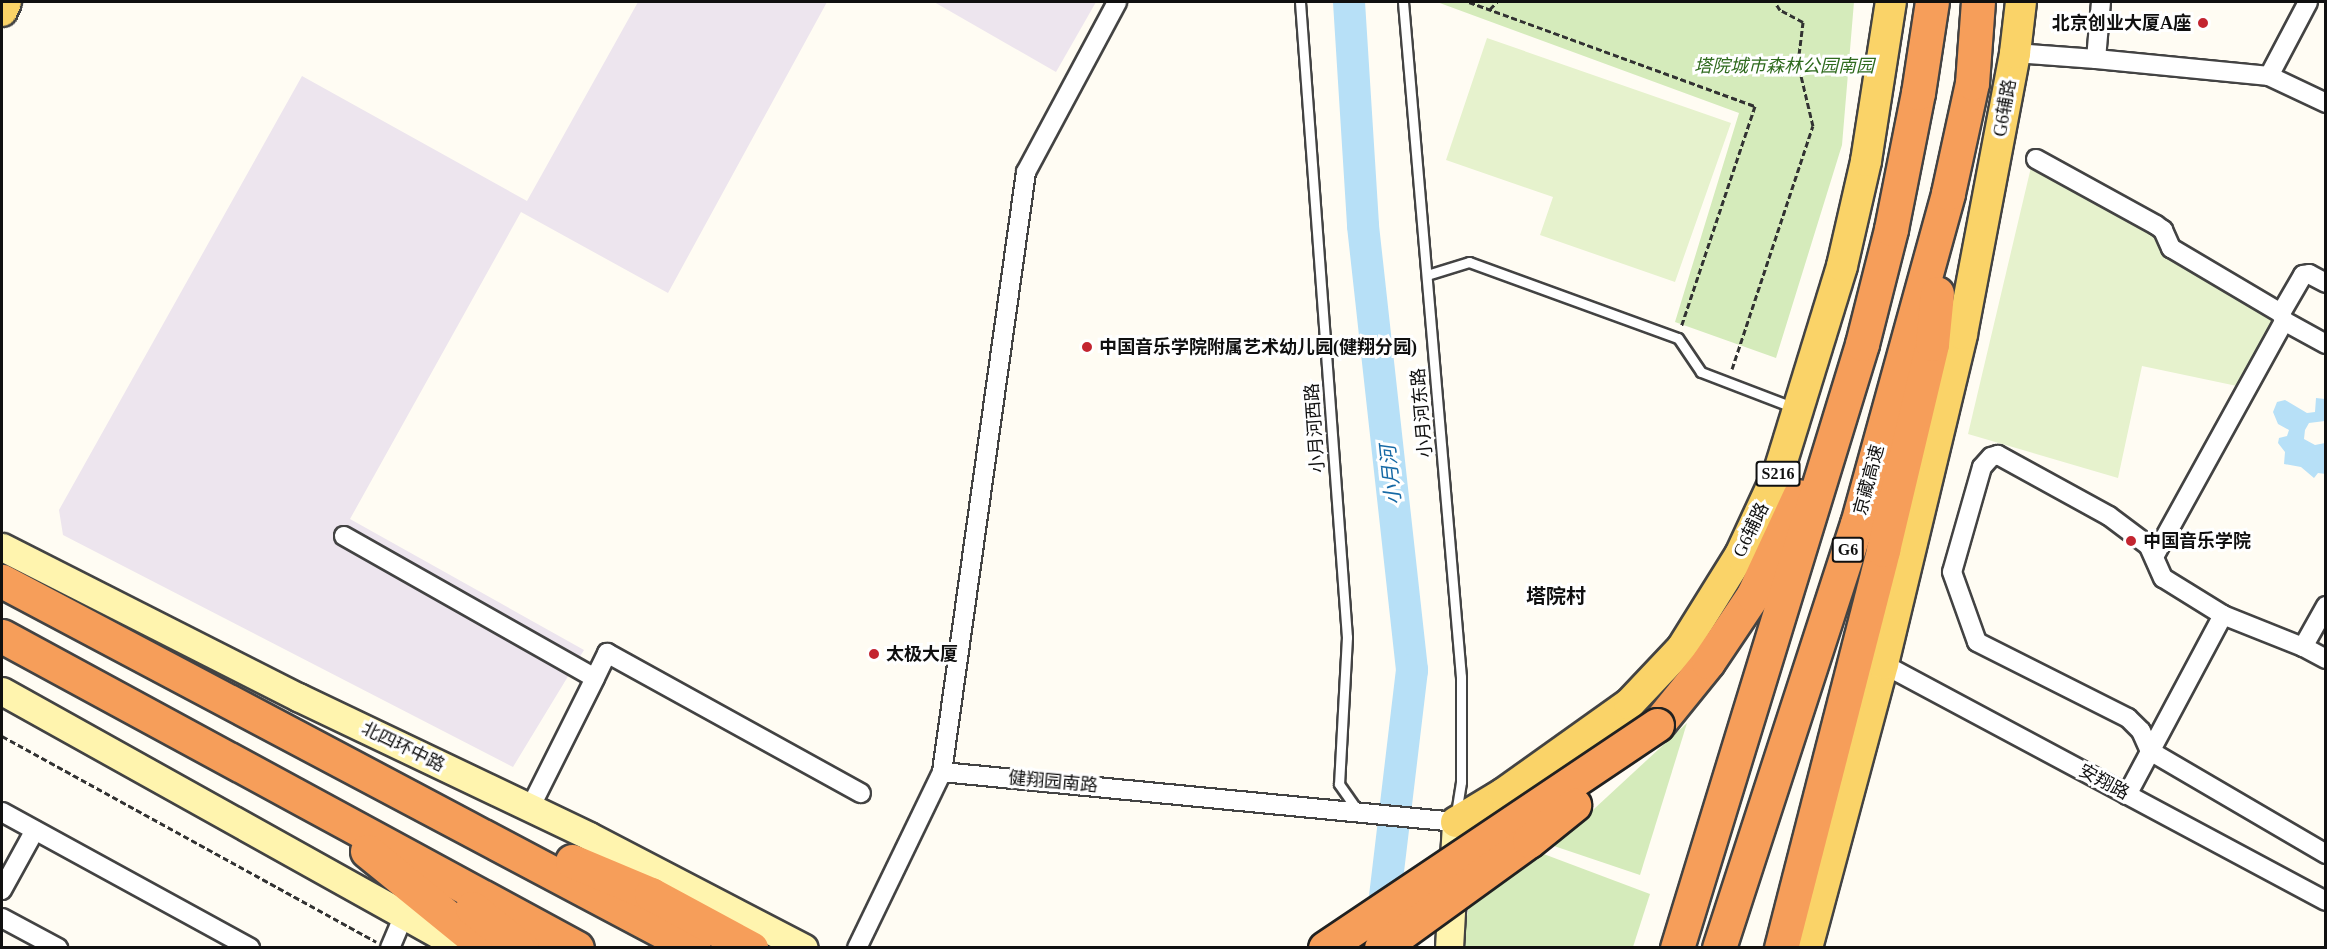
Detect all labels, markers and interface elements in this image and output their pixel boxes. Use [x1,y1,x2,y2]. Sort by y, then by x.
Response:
place label: 北京创业大厦A座 [2052,12,2191,34]
marker: 北京创业大厦A座 [2196,16,2210,30]
park label: 塔院城市森林公园南园 [1694,55,1874,77]
street label: G6辅路 [1989,78,2021,138]
place label: 中国音乐学院附属艺术幼儿园(健翔分园) [1099,336,1417,358]
marker: 中国音乐学院附属艺术幼儿园(健翔分园) [1080,340,1094,354]
street label: 小月河东路 [1407,367,1437,459]
street label: 小月河西路 [1301,382,1329,474]
street label: 京藏高速 [1849,442,1889,518]
water label: 小月河 [1376,444,1406,506]
road number: S216 [1756,461,1800,487]
street label: G6辅路 [1729,499,1773,561]
place label: 中国音乐学院 [2143,530,2251,552]
marker: 中国音乐学院 [2124,534,2138,548]
road number: G6 [1832,537,1864,563]
district label: 塔院村 [1526,584,1586,608]
place label: 太极大厦 [886,643,958,665]
marker: 太极大厦 [867,647,881,661]
street label: 北四环中路 [358,718,448,776]
street label: 安翔路 [2075,760,2133,804]
street label: 健翔园南路 [1007,767,1099,797]

